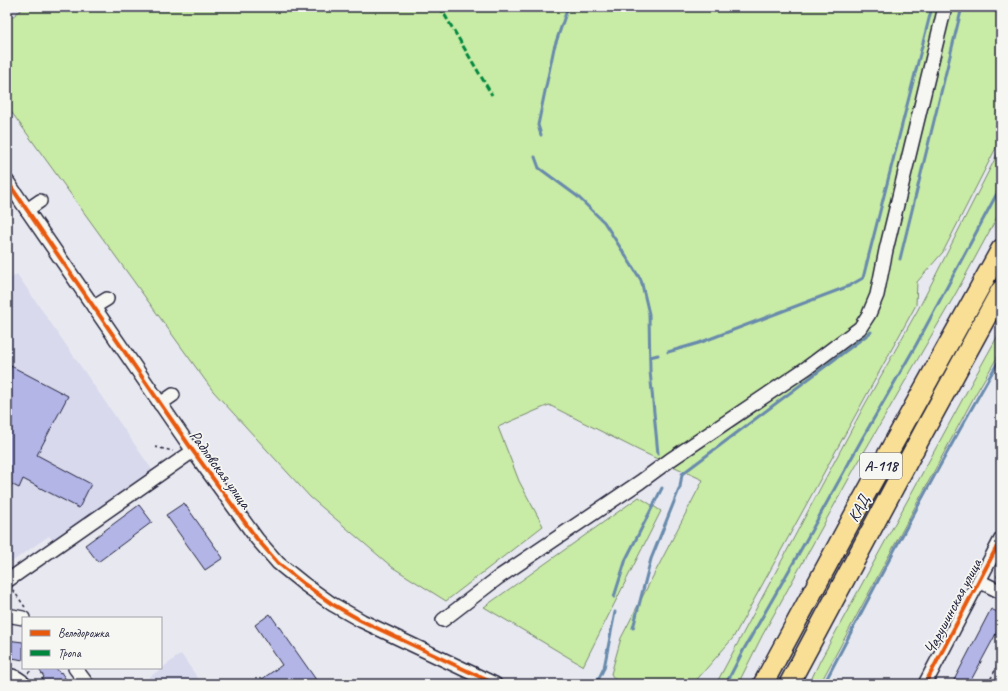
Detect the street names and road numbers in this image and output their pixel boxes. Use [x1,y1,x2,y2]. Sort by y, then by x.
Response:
street label: Радловская улица [185,426,256,514]
road number: А-118 [860,453,902,479]
street label: КАД [843,490,875,525]
street label: Чарушинская улица [919,554,987,657]

